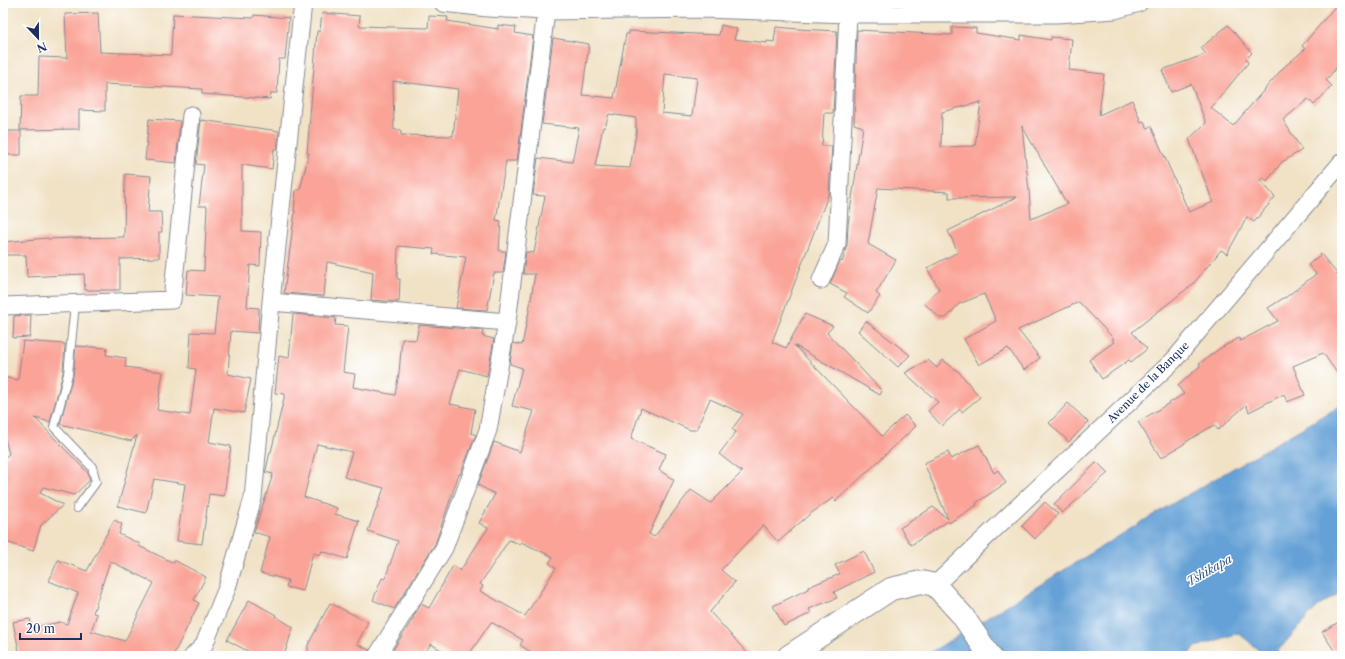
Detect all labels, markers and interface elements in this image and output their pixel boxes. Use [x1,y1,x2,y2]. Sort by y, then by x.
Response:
north arrow [18,18,58,58]
text: N [34,39,49,56]
street label: Avenue de la Banque [1104,338,1192,426]
water label: Tshikapa [1184,551,1234,589]
scale bar [20,615,81,641]
text: 20 m [26,621,55,636]

